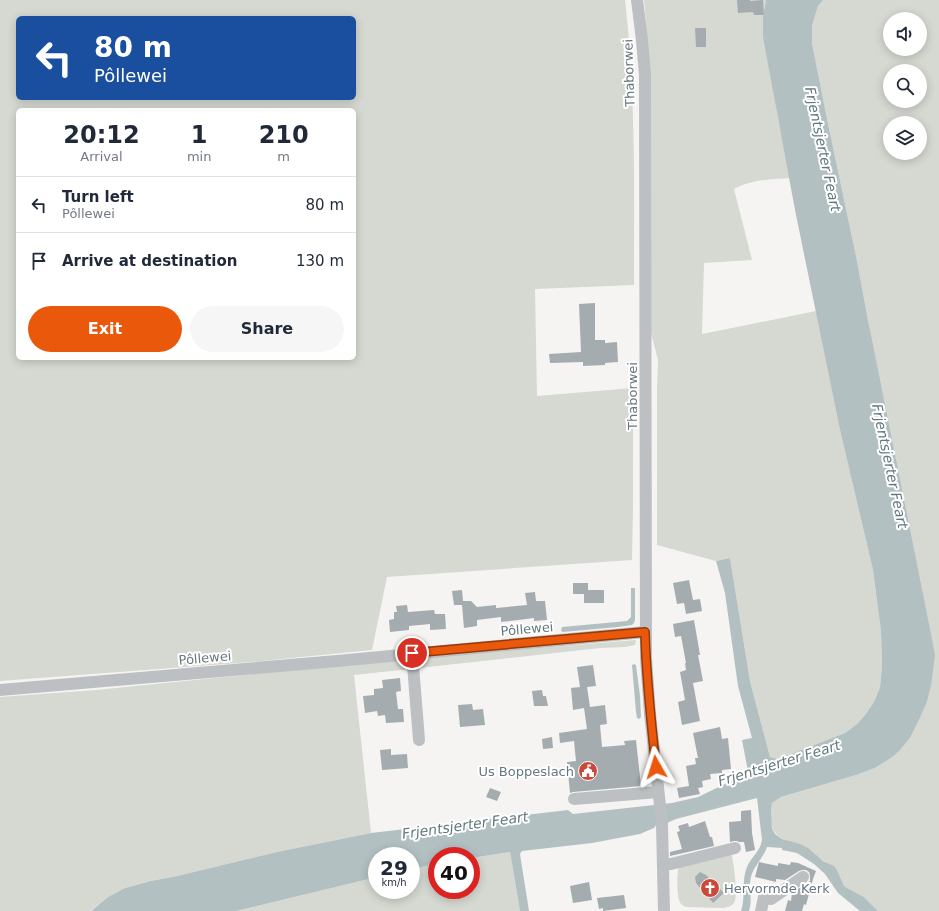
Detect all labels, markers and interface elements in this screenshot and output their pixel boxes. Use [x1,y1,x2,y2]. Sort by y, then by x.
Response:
map controls [883,12,927,160]
button: sound [883,12,927,56]
text: 80 m [94,31,172,64]
icon: left [28,32,80,84]
street label: Thaborwei [620,39,638,108]
button: search [883,64,927,108]
text: Pôllewei [94,65,167,86]
water label: Frjentsjerter Feart [802,85,844,213]
button: layers [883,116,927,160]
text: 20:12 [63,121,140,149]
text: 1 [191,121,207,149]
text: 210 [259,121,309,149]
text: Arrival [80,149,123,164]
text: min [187,149,211,164]
text: m [277,149,290,164]
text: Turn left [62,188,134,206]
icon: left [28,194,50,216]
text: 80 m [306,196,344,214]
text: Pôllewei [62,206,115,221]
icon: arrive [28,250,50,272]
text: Arrive at destination [62,252,237,270]
text: 130 m [296,252,344,270]
button: Exit [28,306,182,352]
button: Share [190,306,344,352]
street label: Thaborwei [625,362,640,431]
water label: Frjentsjerter Feart [869,402,911,530]
street label: Pôllewei [500,619,554,639]
pin [395,636,429,670]
icon: arrive [401,642,423,664]
street label: Pôllewei [178,648,232,668]
water label: Frjentsjerter Feart [716,737,843,789]
position arrow [635,746,677,788]
public building icon: Us Boppeslach [577,760,599,782]
place label: Us Boppeslach [478,764,574,779]
water label: Frjentsjerter Feart [401,808,530,842]
speed limit sign: 40 [428,847,480,899]
text: 29 [380,856,408,880]
text: km/h [381,877,407,888]
church icon: Hervormde Kerk [699,877,721,899]
place label: Hervormde Kerk [724,881,830,896]

